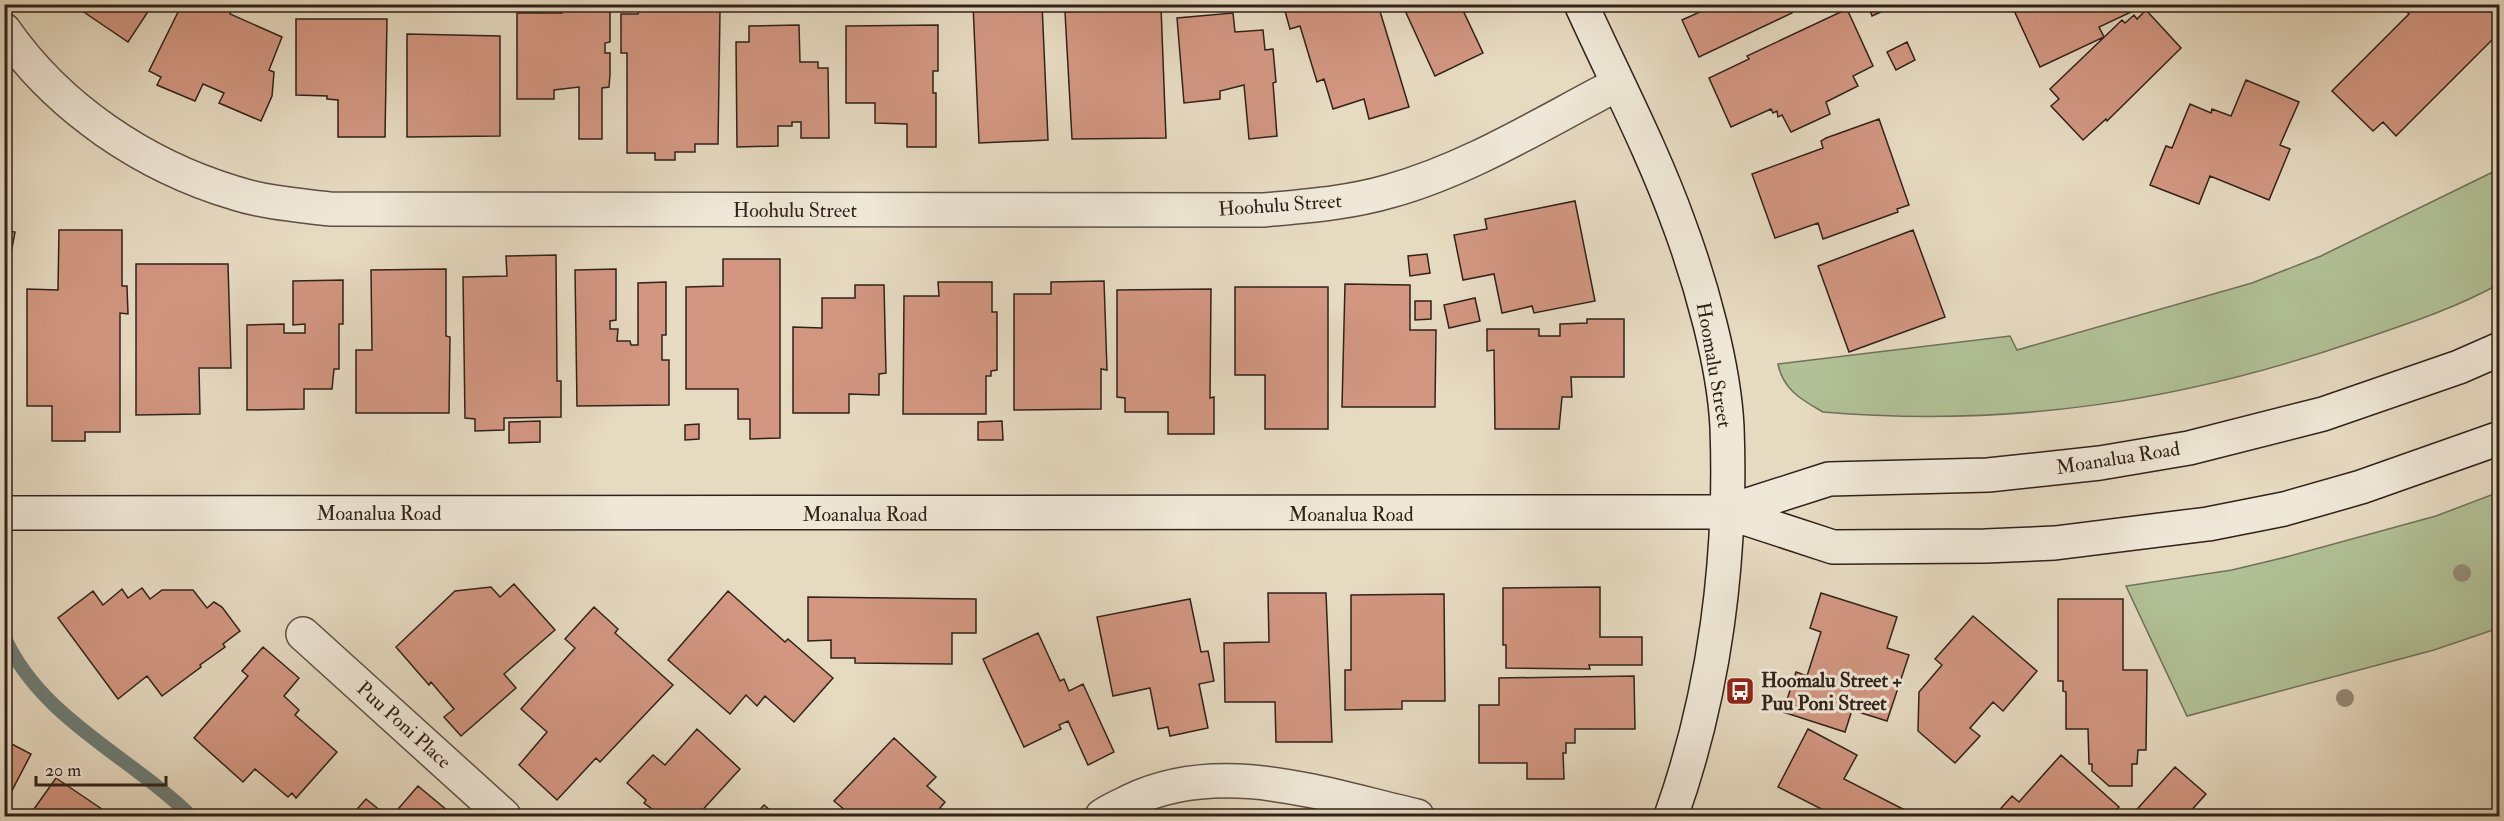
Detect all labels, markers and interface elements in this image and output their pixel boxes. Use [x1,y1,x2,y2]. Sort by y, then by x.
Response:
street label: Hoohulu Street [1217,188,1343,222]
street label: Hoohulu Street [733,198,857,223]
street label: Hoomalu Street [1691,300,1737,430]
street label: Moanalua Road [2054,436,2182,480]
street label: Moanalua Road [317,501,442,526]
street label: Moanalua Road [803,502,928,527]
street label: Moanalua Road [1289,502,1414,527]
place label: Hoomalu Street + Puu Poni Street [1761,668,1902,716]
bus stop icon: Hoomalu Street + Puu Poni Street [1724,675,1756,707]
street label: Puu Poni Place [352,676,456,774]
scale bar [36,749,166,787]
text: 20 m [45,759,81,782]

